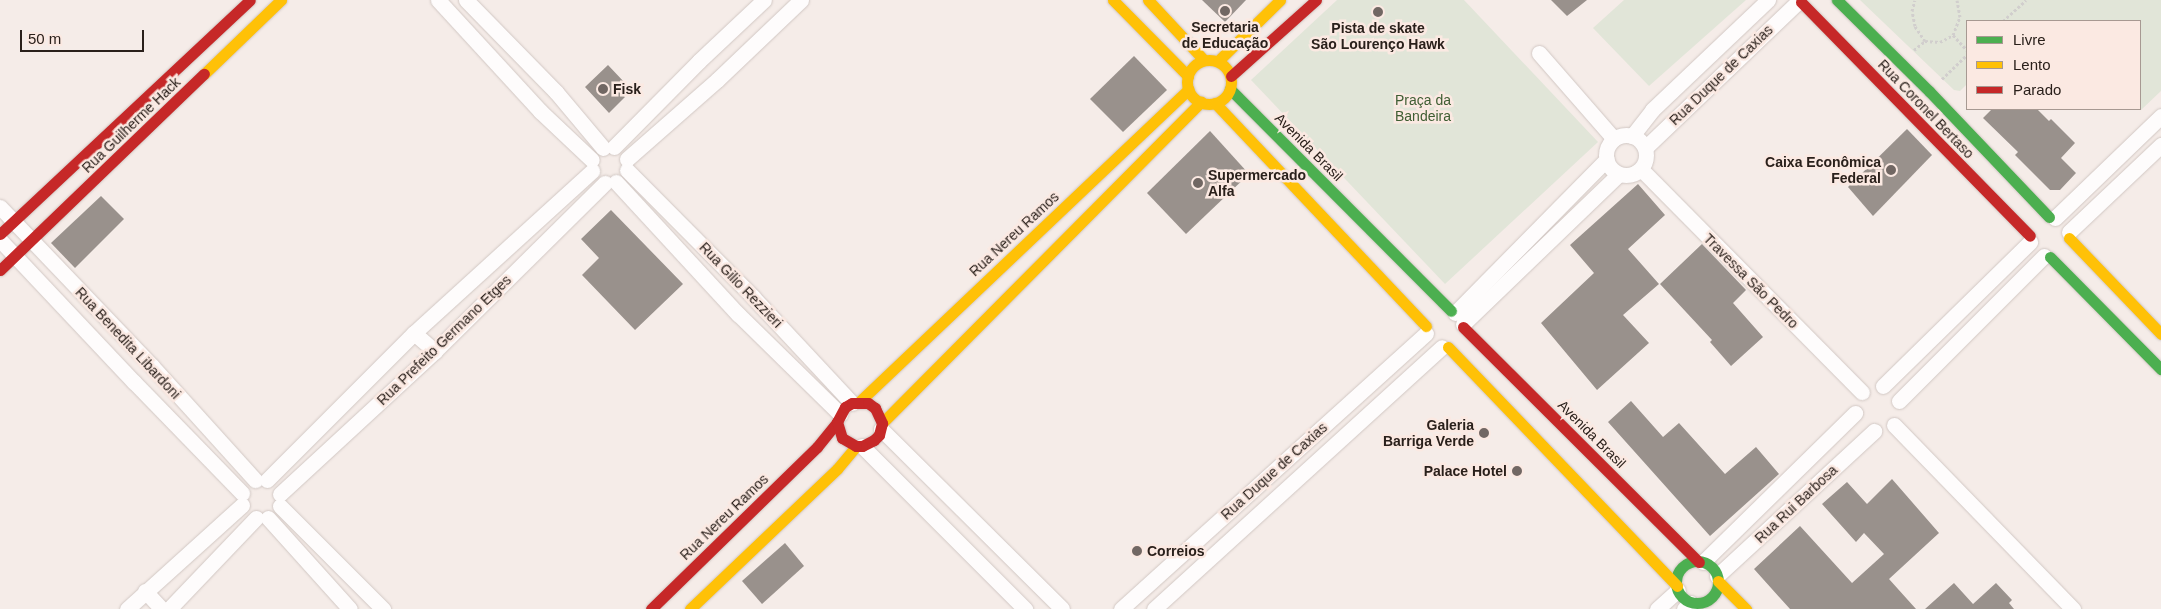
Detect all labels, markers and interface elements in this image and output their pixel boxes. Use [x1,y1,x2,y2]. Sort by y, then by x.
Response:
marker: Secretaria de Educação [1219,5,1231,17]
marker: Pista de skate São Lourenço Hawk [1372,6,1384,18]
place label: Secretaria de Educação [1182,19,1268,52]
scale bar [22,20,146,52]
place label: Pista de skate São Lourenço Hawk [1311,20,1445,52]
legend [1966,20,2141,110]
street label: Rua Duque de Caxias [1666,21,1776,129]
text: 50 m [28,30,61,47]
text: Livre [2013,31,2046,48]
street label: Rua Coronel Bertaso [1875,56,1977,162]
text: Lento [2013,56,2051,73]
street label: Rua Guilherme Hack [78,74,184,176]
place label: Fisk [613,81,641,97]
text: Parado [2013,81,2061,98]
marker: Fisk [597,83,609,95]
park label: Praça da Bandeira [1395,92,1451,124]
street label: Avenida Brasil [1272,110,1346,184]
place label: Caixa Econômica Federal [1765,154,1881,186]
marker: Caixa Econômica Federal [1885,164,1897,176]
place label: Supermercado Alfa [1208,167,1306,200]
marker: Supermercado Alfa [1192,177,1204,189]
street label: Rua Nereu Ramos [966,188,1062,280]
street label: Travessa São Pedro [1700,230,1802,332]
street label: Rua Gilio Rezzieri [696,239,786,331]
street label: Rua Prefeito Germano Etges [374,272,514,408]
street label: Rua Benedita Libardoni [72,284,184,402]
street label: Avenida Brasil [1555,397,1629,471]
place label: Galeria Barriga Verde [1383,417,1474,450]
street label: Rua Duque de Caxias [1217,419,1331,523]
marker: Galeria Barriga Verde [1478,427,1490,439]
street label: Rua Rui Barbosa [1751,462,1841,546]
place label: Palace Hotel [1424,463,1507,479]
marker: Palace Hotel [1511,465,1523,477]
street label: Rua Nereu Ramos [676,471,772,563]
place label: Correios [1147,543,1205,559]
marker: Correios [1131,545,1143,557]

